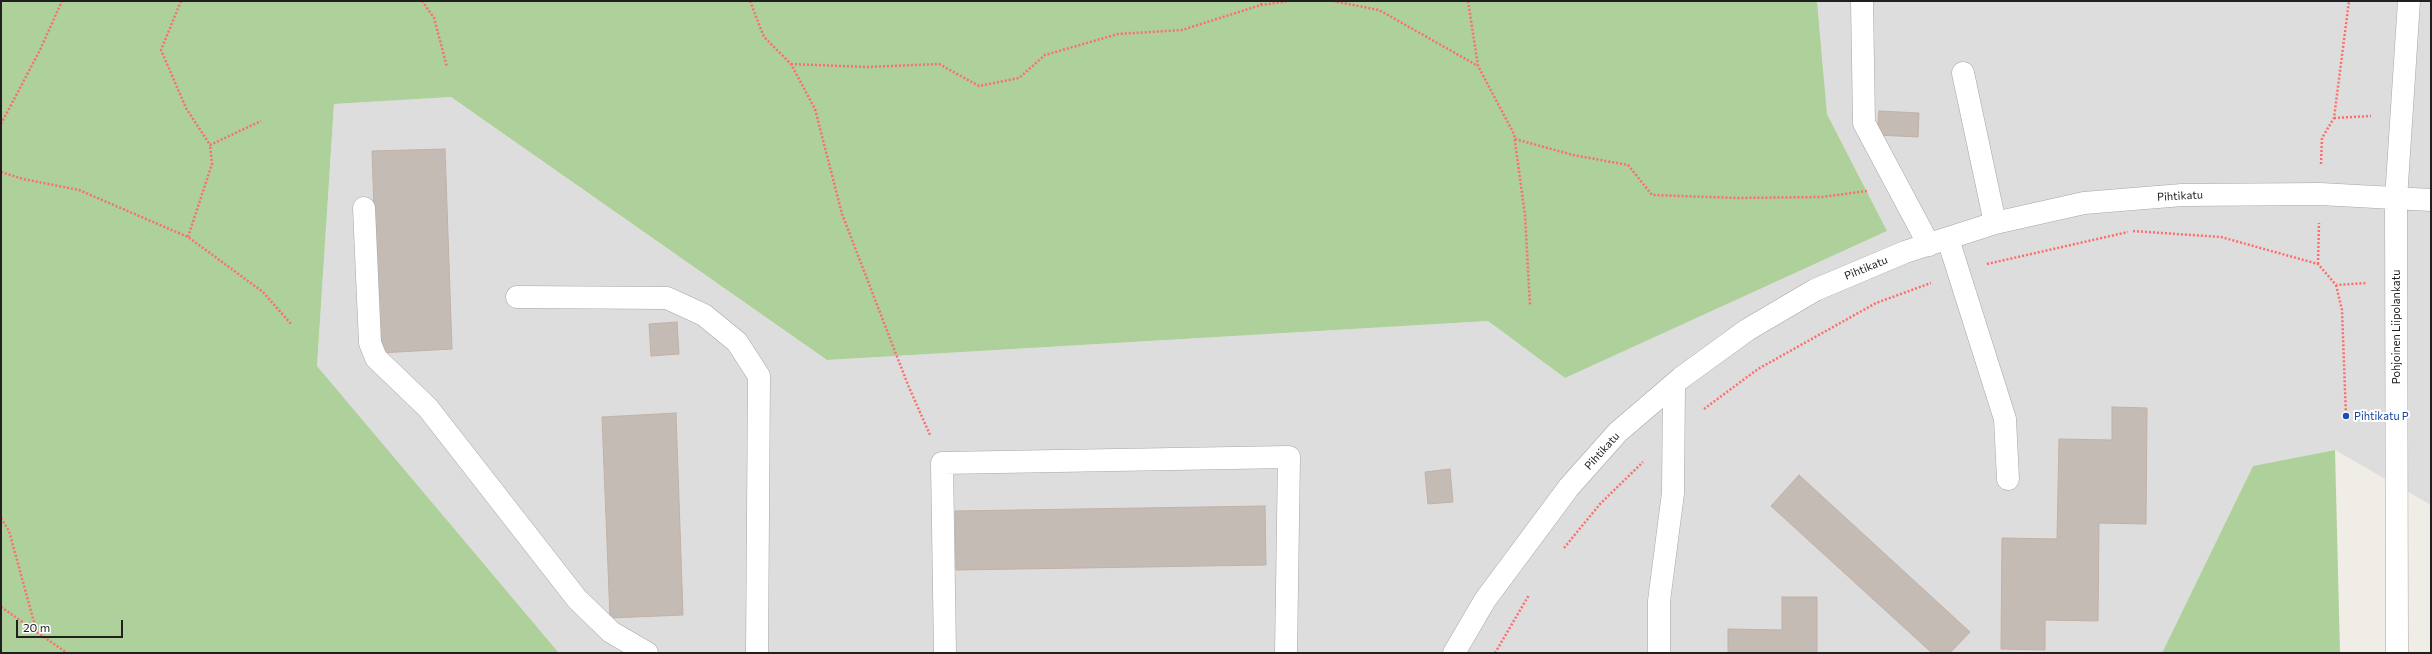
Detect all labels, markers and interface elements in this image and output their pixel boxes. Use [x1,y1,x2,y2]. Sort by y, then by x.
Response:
street label: Pihtikatu [2157,188,2203,204]
street label: Pihtikatu [1842,253,1890,283]
street label: Pohjoinen Liipolankatu [2389,270,2403,384]
place label: Pihtikatu P [2354,409,2409,423]
marker: Pihtikatu P [2341,411,2351,421]
street label: Pihtikatu [1582,430,1622,472]
scale bar [18,612,125,638]
text: 20 m [23,620,50,634]

